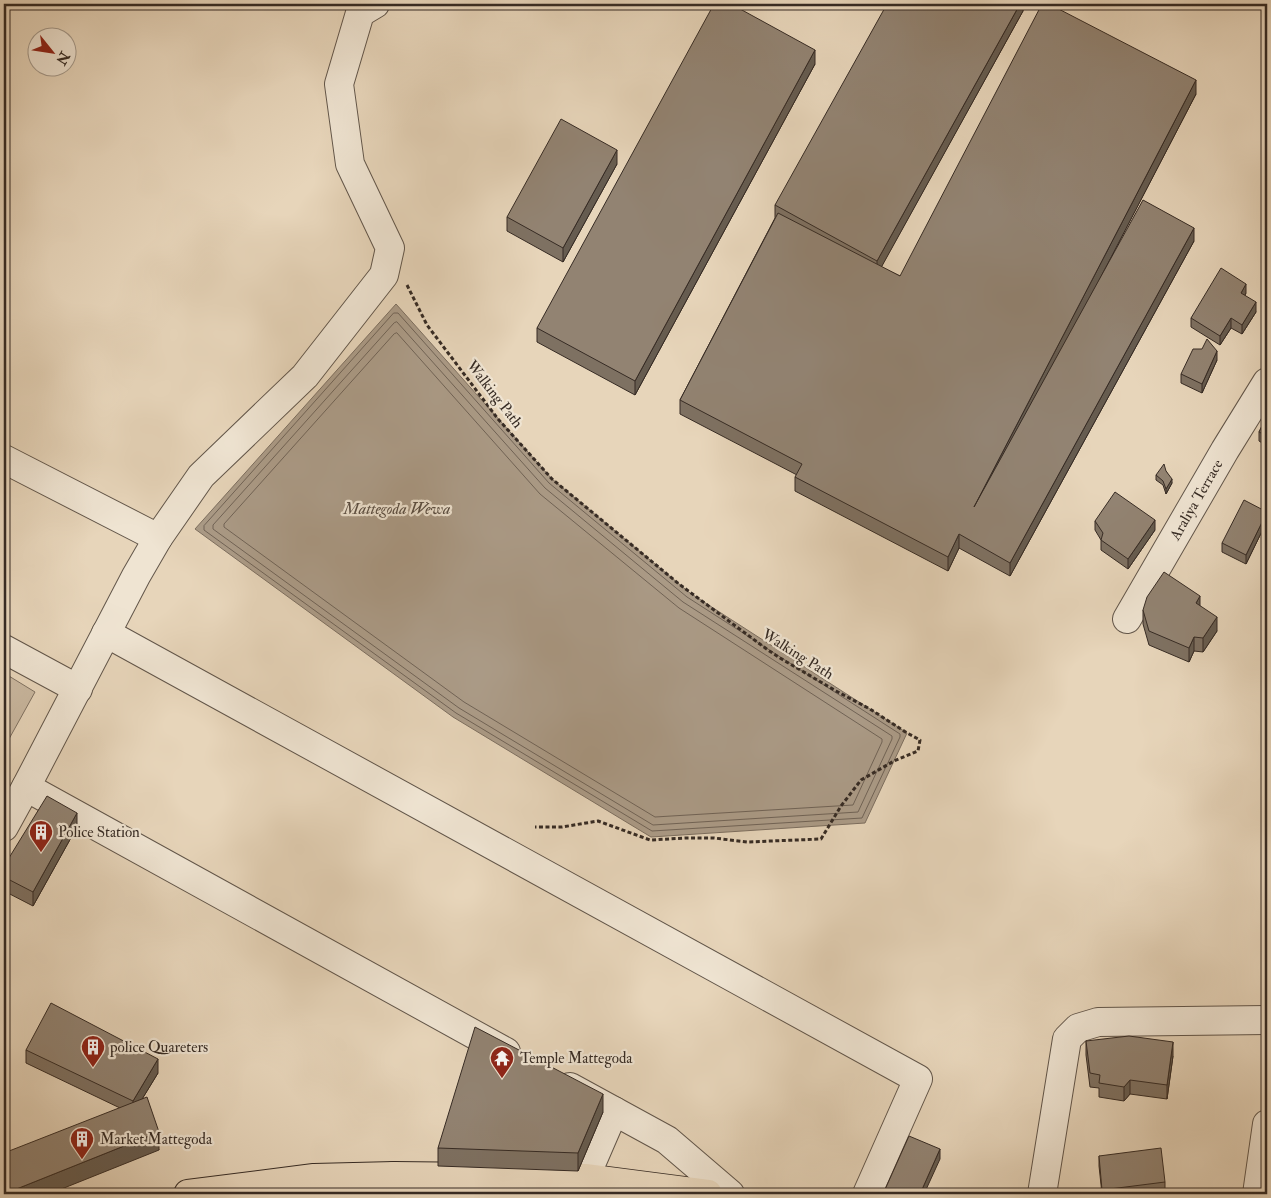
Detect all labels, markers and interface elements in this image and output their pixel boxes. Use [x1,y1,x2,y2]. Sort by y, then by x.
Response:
north arrow [28,28,78,78]
text: N [52,48,74,68]
street label: Walking Path [462,356,527,432]
street label: Araliya Terrace [1165,456,1228,545]
water label: Mattegoda Wewa [343,499,450,519]
street label: Walking Path [758,624,837,684]
building icon: Police Station [28,819,54,853]
place label: Police Station [58,823,140,842]
building icon: police Quareters [80,1034,106,1068]
place label: police Quareters [109,1038,208,1058]
temple icon: Temple Mattegoda [489,1045,515,1079]
place label: Temple Mattegoda [520,1049,633,1069]
building icon: Market Mattegoda [69,1126,95,1160]
place label: Market Mattegoda [100,1130,213,1149]

